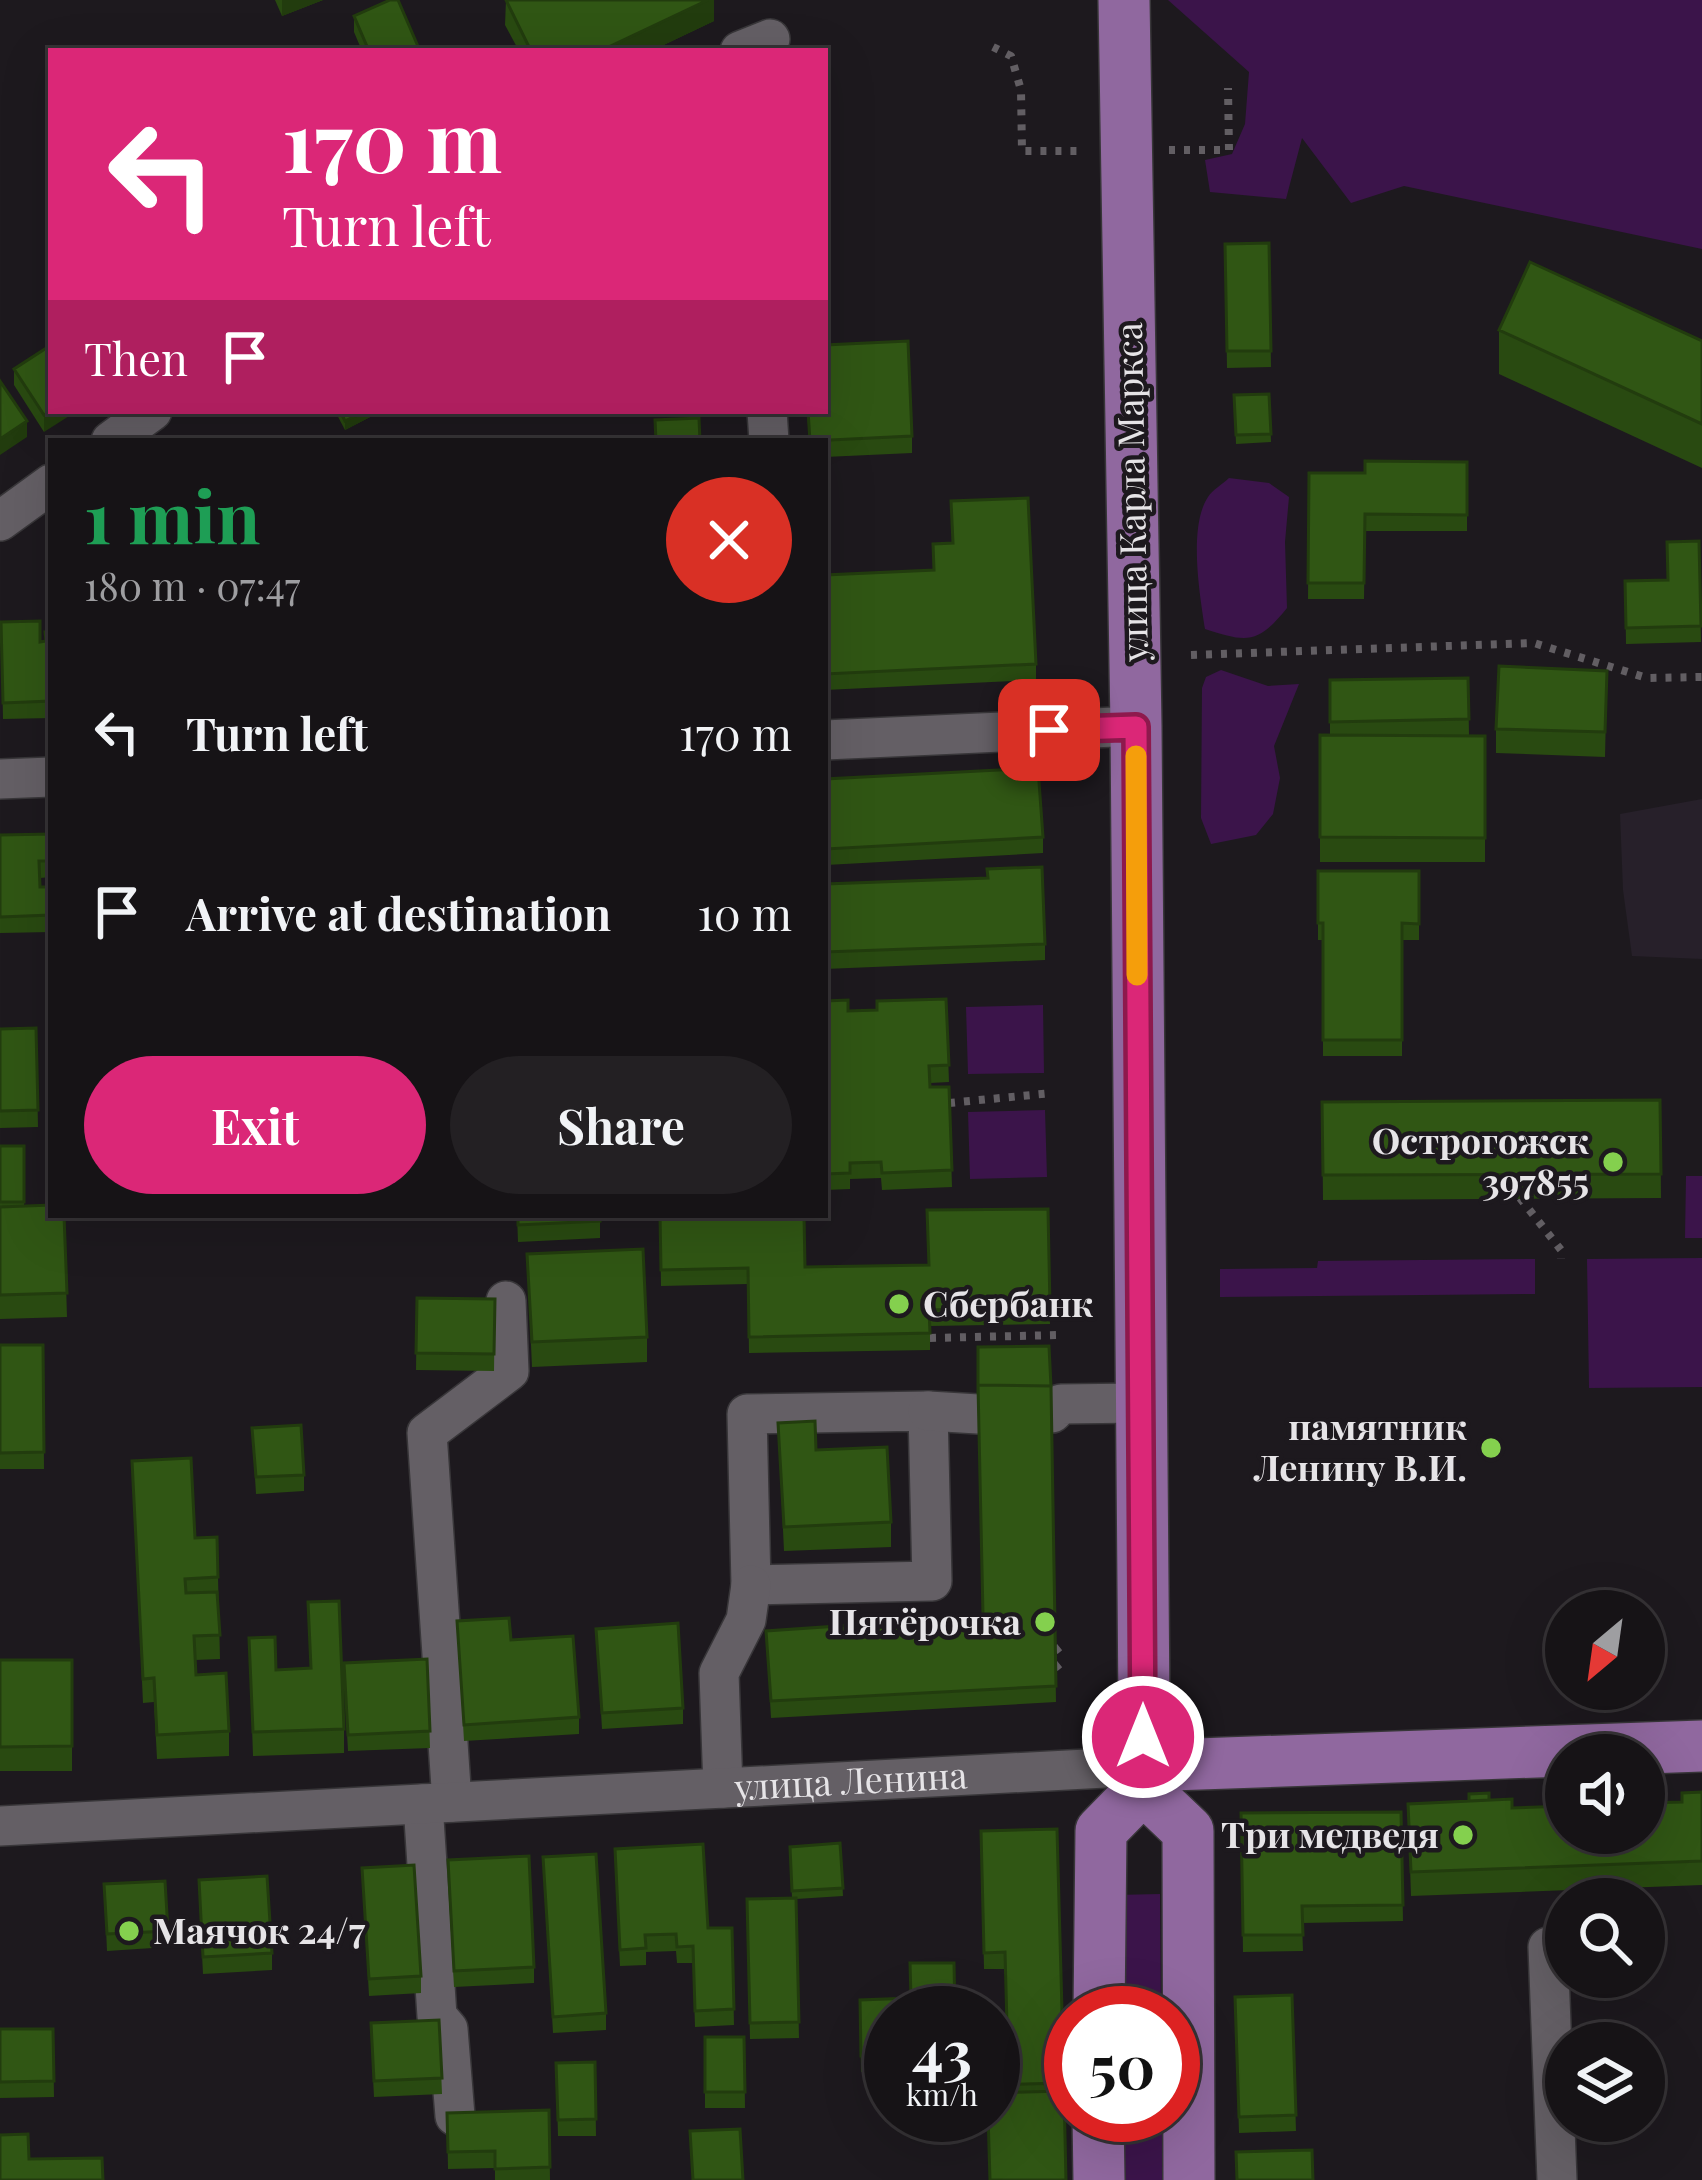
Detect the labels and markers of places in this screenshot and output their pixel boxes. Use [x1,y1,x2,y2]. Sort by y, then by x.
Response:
pin [998,679,1100,781]
place label: Острогожск 397855 [1372,1115,1589,1204]
marker: Острогожск 397855 [1600,1149,1626,1175]
place label: Сбербанк [923,1278,1093,1326]
marker: Сбербанк [886,1291,912,1317]
place label: памятник Ленину В.И. [1253,1401,1467,1490]
marker: памятник Ленину В.И. [1478,1435,1504,1461]
place label: Пятёрочка [829,1596,1021,1644]
marker: Пятёрочка [1032,1609,1058,1635]
place label: Три медведя [1221,1809,1439,1857]
marker: Три медведя [1450,1822,1476,1848]
place label: Маячок 24/7 [153,1905,366,1953]
marker: Маячок 24/7 [116,1918,142,1944]

